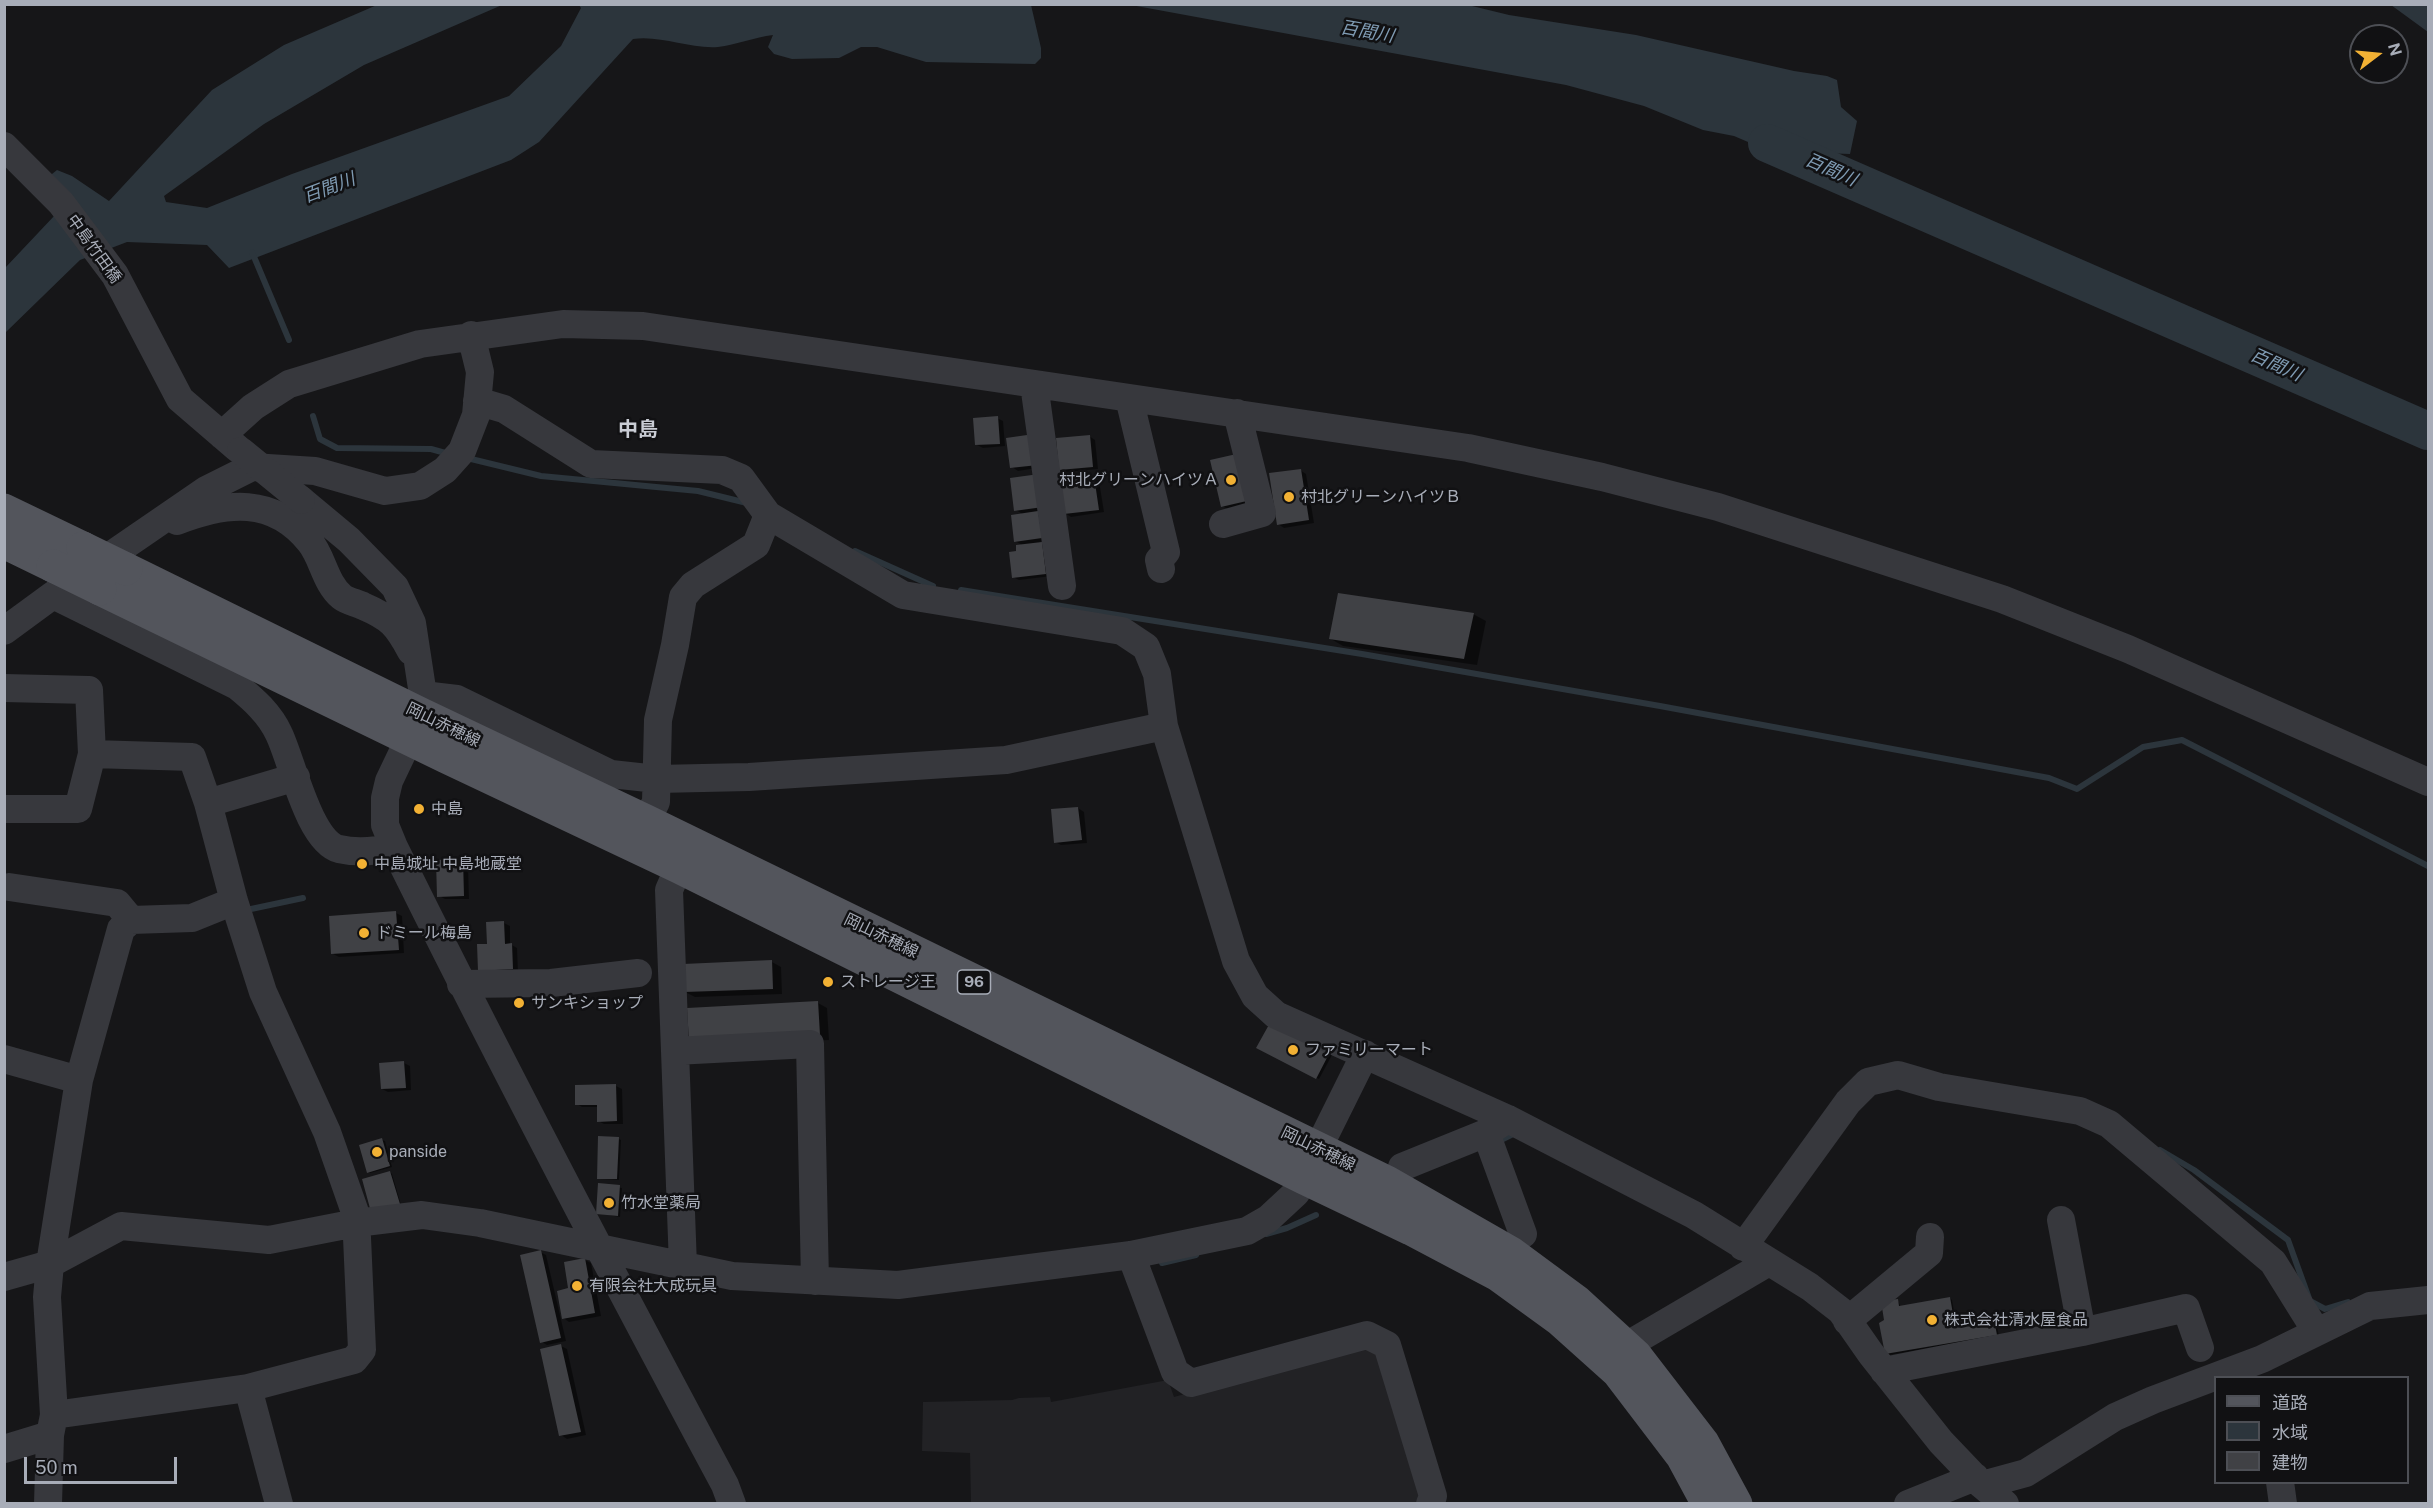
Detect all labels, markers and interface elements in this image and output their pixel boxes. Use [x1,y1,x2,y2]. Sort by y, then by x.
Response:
water label: 百間川 [1339,17,1395,47]
north arrow [2349,24,2409,84]
text: N [2384,41,2406,58]
water label: 百間川 [1802,149,1860,191]
water label: 百間川 [300,168,358,208]
street label: 中島竹田橋 [63,211,125,287]
water label: 百間川 [2247,344,2305,386]
district label: 中島 [618,418,658,442]
place label: 村北グリーンハイツＡ [1059,470,1219,490]
marker: 村北グリーンハイツＡ [1224,473,1238,487]
place label: 村北グリーンハイツＢ [1301,487,1461,507]
marker: 村北グリーンハイツＢ [1282,490,1296,504]
street label: 岡山赤穂線 [403,699,483,751]
place label: 中島 [431,799,463,819]
marker: 中島 [412,802,426,816]
place label: 中島城址 中島地蔵堂 [374,854,522,874]
marker: 中島城址 中島地蔵堂 [355,857,369,871]
street label: 岡山赤穂線 [841,910,921,962]
place label: ドミール梅島 [376,923,472,943]
marker: ドミール梅島 [357,926,371,940]
road number: 96 [958,970,990,994]
place label: ストレージ王 [840,972,936,992]
marker: ストレージ王 [821,975,835,989]
place label: サンキショップ [531,993,643,1013]
marker: サンキショップ [512,996,526,1010]
place label: ファミリーマート [1305,1040,1433,1060]
marker: ファミリーマート [1286,1043,1300,1057]
street label: 岡山赤穂線 [1278,1123,1358,1175]
place label: panside [389,1142,447,1162]
marker: panside [370,1145,384,1159]
place label: 竹水堂薬局 [621,1193,701,1213]
marker: 竹水堂薬局 [602,1196,616,1210]
place label: 有限会社大成玩具 [589,1276,717,1296]
marker: 有限会社大成玩具 [570,1279,584,1293]
place label: 株式会社清水屋食品 [1944,1310,2088,1330]
marker: 株式会社清水屋食品 [1925,1313,1939,1327]
legend [2214,1376,2409,1484]
text: 道路 [2272,1392,2308,1413]
text: 水域 [2272,1422,2308,1443]
scale bar [27,1445,180,1483]
text: 建物 [2272,1452,2308,1473]
text: 50 m [35,1457,78,1478]

